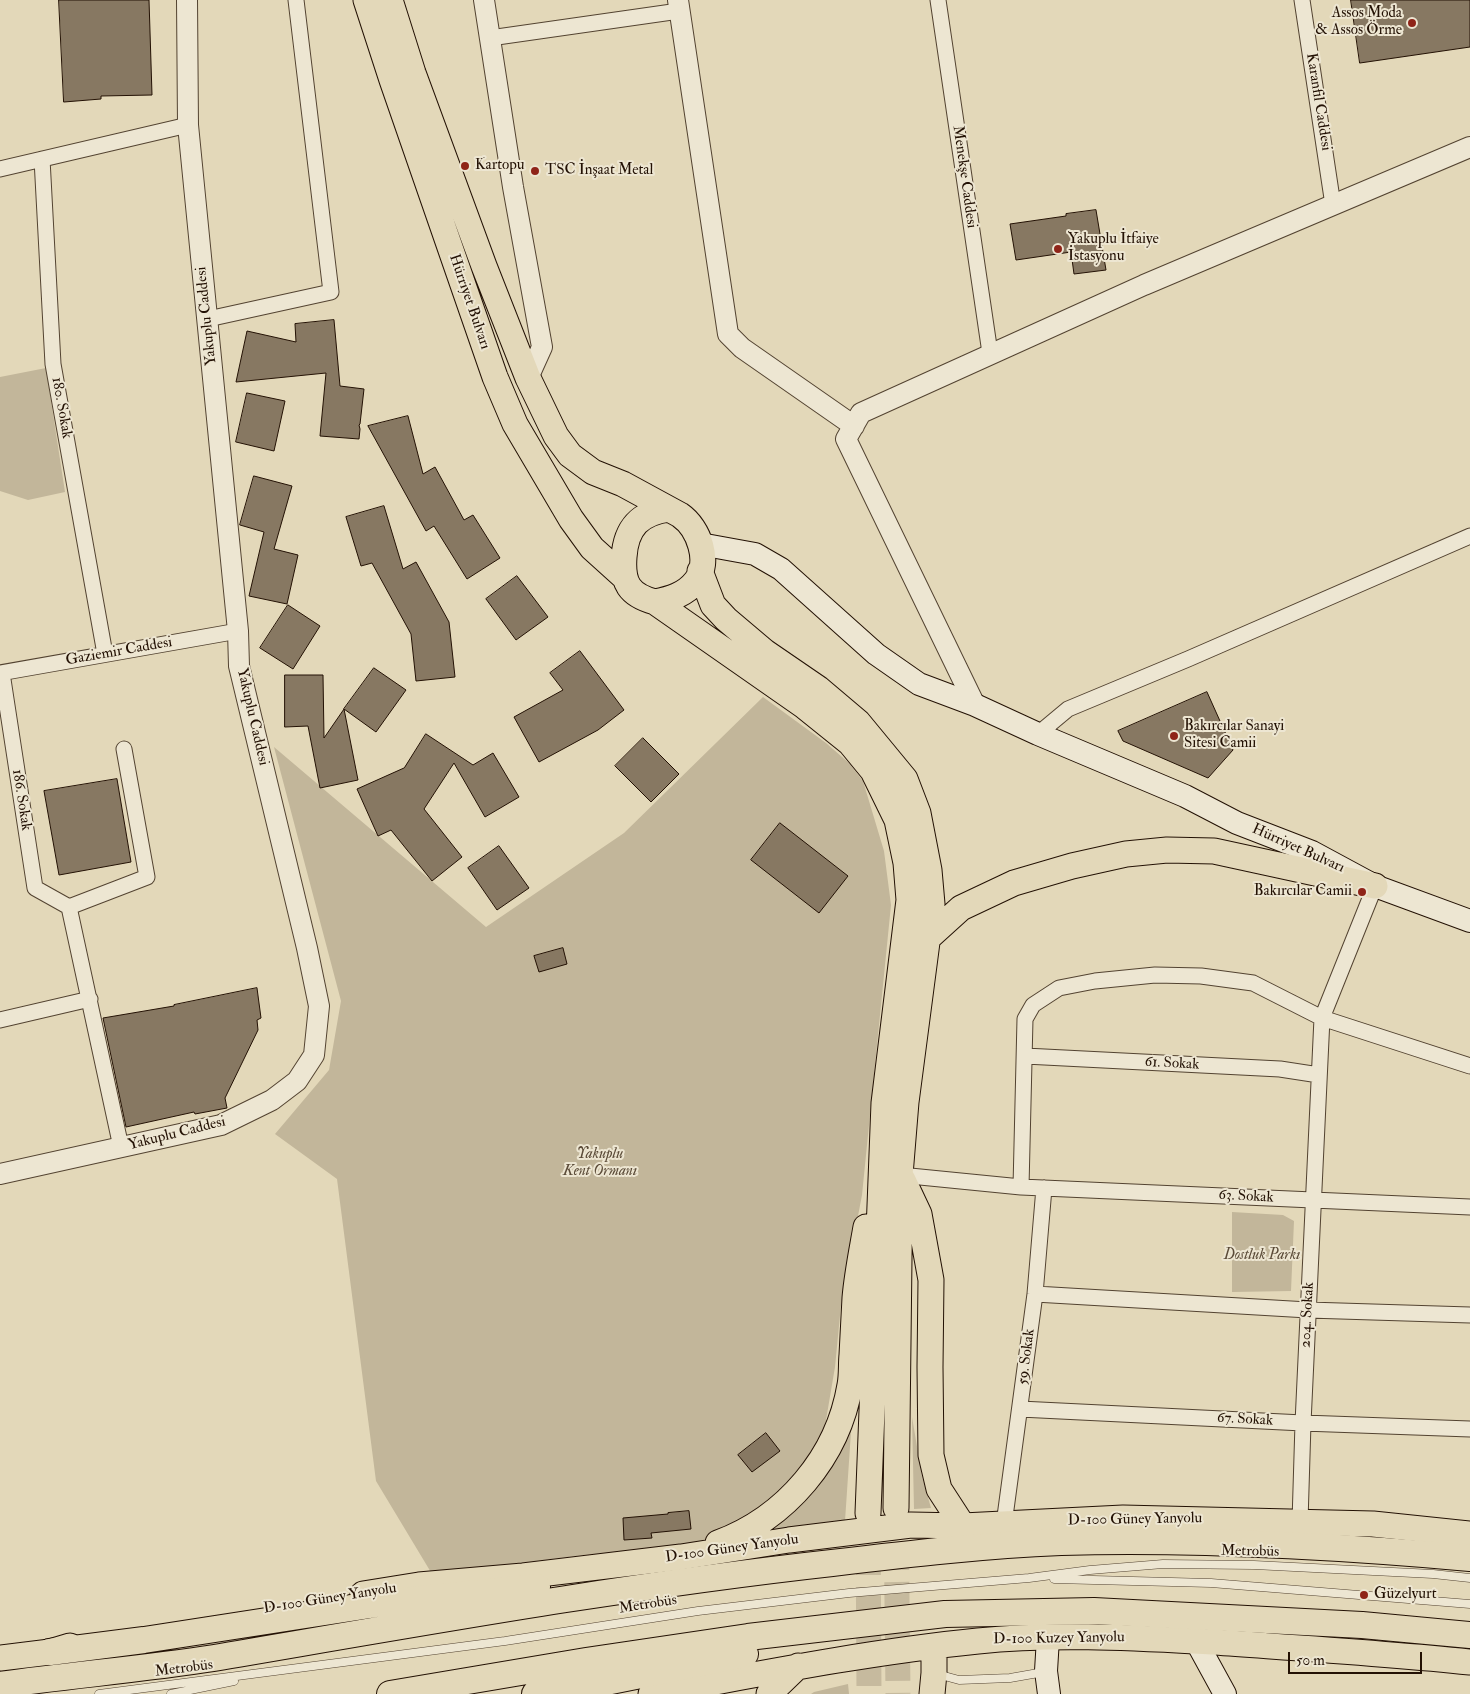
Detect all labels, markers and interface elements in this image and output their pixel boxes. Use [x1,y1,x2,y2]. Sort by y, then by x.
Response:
place label: Assos Moda & Assos Örme [1315,5,1402,40]
marker: Assos Moda & Assos Örme [1406,17,1418,29]
street label: Karanfil Caddesi [1301,52,1335,152]
street label: Menekşe Caddesi [948,124,980,230]
place label: Kartopu [475,157,525,175]
marker: Kartopu [459,160,471,172]
place label: TSC İnşaat Metal [545,162,653,180]
marker: TSC İnşaat Metal [529,165,541,177]
place label: Yakuplu İtfaiye İstasyonu [1068,231,1159,266]
marker: Yakuplu İtfaiye İstasyonu [1052,243,1064,255]
street label: Hürriyet Bulvarı [444,252,494,352]
street label: Yakuplu Caddesi [193,266,221,366]
street label: 180. Sokak [47,376,75,440]
street label: Gaziemir Caddesi [64,634,174,670]
street label: Yakuplu Caddesi [232,667,272,767]
place label: Bakırcılar Sanayi Sitesi Camii [1184,718,1284,753]
marker: Bakırcılar Sanayi Sitesi Camii [1168,730,1180,742]
street label: 186. Sokak [7,768,35,832]
street label: Hürriyet Bulvarı [1249,821,1347,877]
place label: Bakırcılar Camii [1254,883,1352,901]
marker: Bakırcılar Camii [1356,886,1368,898]
street label: 61. Sokak [1144,1054,1200,1074]
street label: Yakuplu Caddesi [127,1113,227,1155]
park label: Yakuplu Kent Ormanı [563,1146,637,1181]
street label: 63. Sokak [1218,1187,1274,1207]
park label: Dostluk Parkı [1224,1247,1300,1265]
street label: 204. Sokak [1297,1282,1319,1348]
street label: 59. Sokak [1015,1328,1039,1386]
street label: 67. Sokak [1217,1410,1273,1430]
street label: D-100 Güney Yanyolu [1068,1510,1202,1530]
street label: D-100 Güney Yanyolu [664,1531,800,1567]
street label: Metrobüs [1221,1542,1279,1562]
street label: D-100 Güney Yanyolu [262,1580,398,1618]
place label: Güzelyurt [1374,1586,1436,1604]
marker: Güzelyurt [1358,1589,1370,1601]
street label: Metrobüs [618,1592,678,1618]
street label: D-100 Kuzey Yanyolu [993,1629,1125,1649]
scale bar [1290,1642,1424,1674]
text: 50 m [1296,1651,1325,1670]
street label: Metrobüs [154,1657,214,1681]

